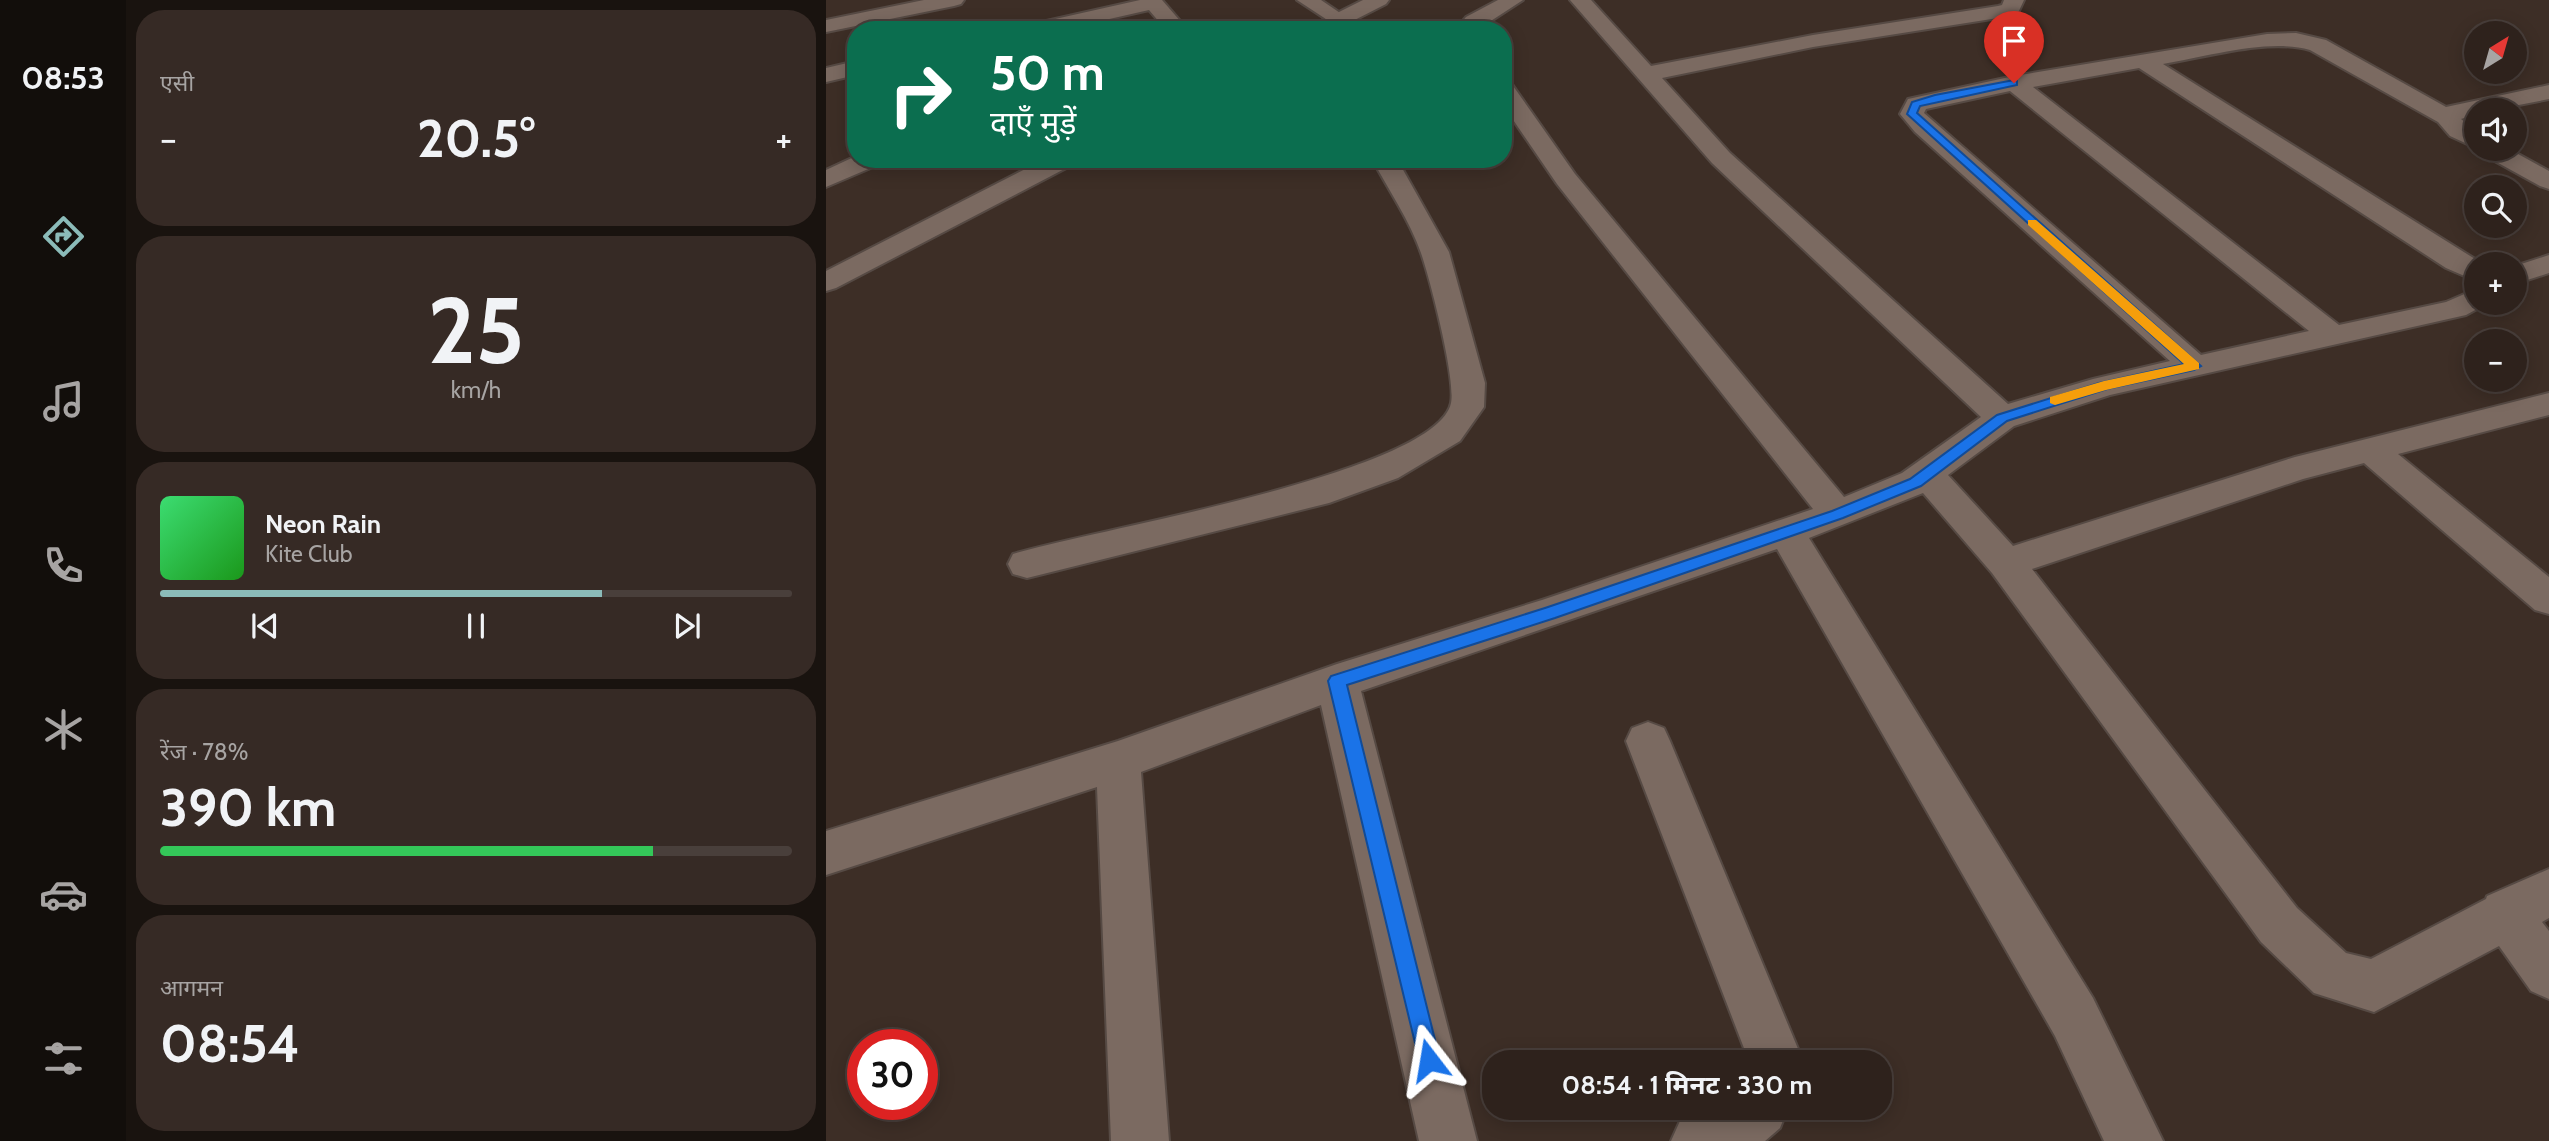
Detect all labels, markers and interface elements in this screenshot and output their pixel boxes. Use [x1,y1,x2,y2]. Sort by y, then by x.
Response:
pin [1984,11,2044,83]
north arrow [2464,21,2527,84]
map controls [2464,21,2527,392]
icon: arrive [1995,22,2033,60]
text: 50 m [990,43,1105,102]
icon: right [875,49,966,140]
text: 08:53 [21,58,105,97]
text: एसी [160,69,194,97]
button: sound [2464,98,2527,161]
text: दाएँ मुड़ें [990,103,1076,142]
text: 20.5° [417,107,535,170]
text: − [160,115,177,162]
text: + [775,115,792,162]
button: search [2464,175,2527,238]
icon: directions [39,212,88,261]
button: + [2464,252,2527,315]
text: 25 [427,275,525,386]
button: − [2464,329,2527,392]
text: km/h [451,376,501,404]
icon: music [39,377,88,426]
text: Neon Rain [265,508,381,540]
text: Kite Club [265,540,352,568]
icon: phone [39,541,88,590]
icon: previous [246,607,284,645]
icon: pause [457,607,495,645]
icon: next [668,607,706,645]
icon: climate [39,705,88,754]
text: रेंज · 78% [160,738,248,766]
text: 390 km [160,776,336,839]
icon: car [39,870,88,919]
text: आगमन [160,974,223,1002]
text: 08:54 [160,1012,300,1075]
position arrow [1392,1023,1466,1097]
speed limit sign: 30 [847,1029,938,1120]
icon: filters [39,1034,88,1083]
text: 08:54 · 1 मिनट · 330 m [1562,1069,1812,1101]

